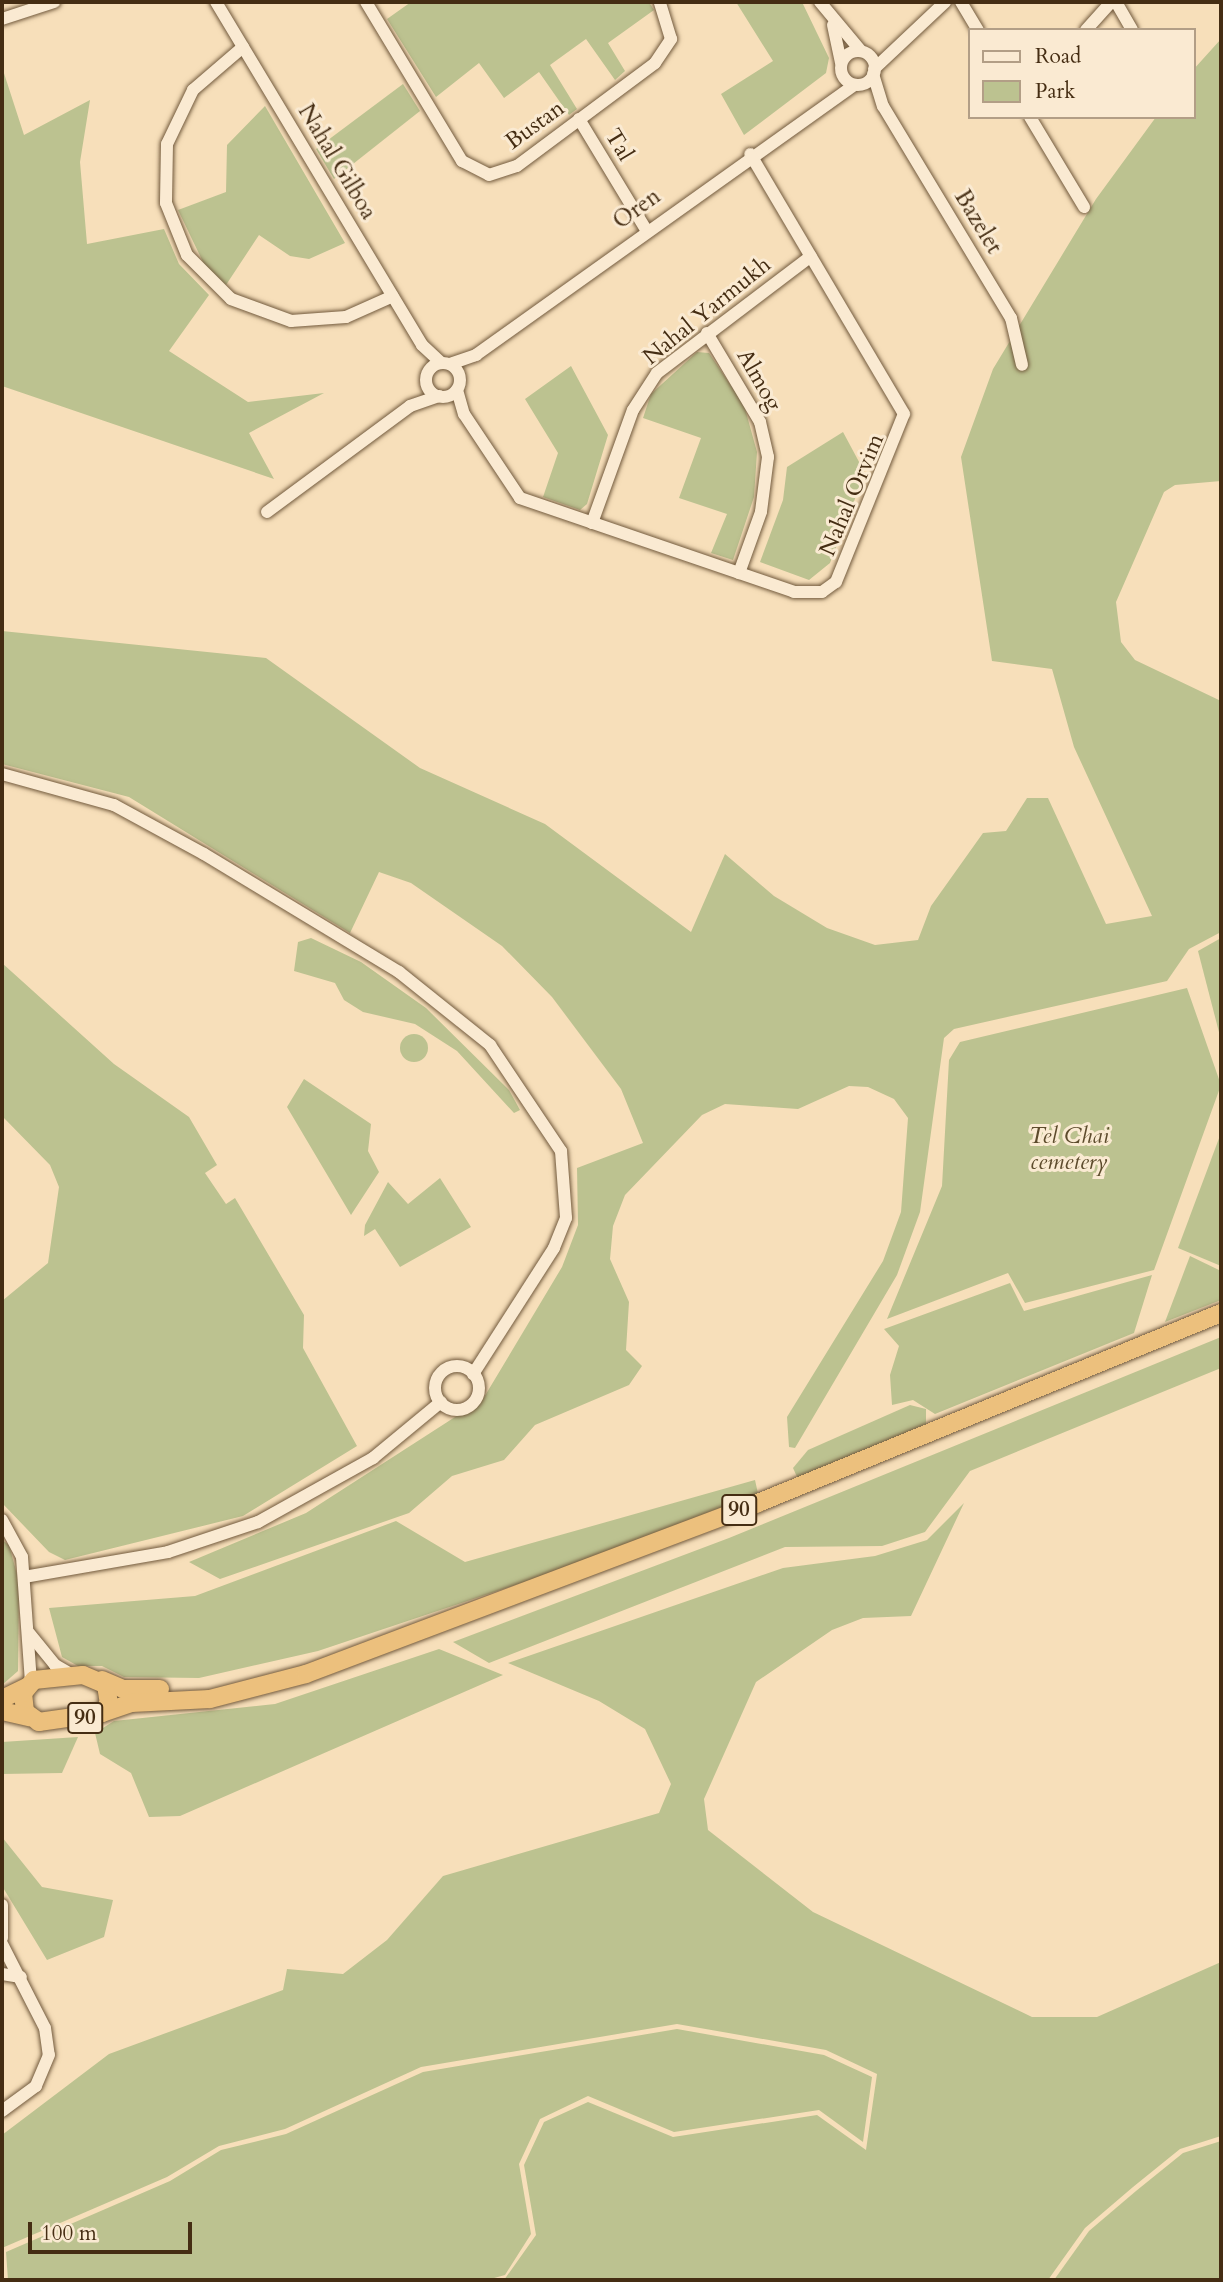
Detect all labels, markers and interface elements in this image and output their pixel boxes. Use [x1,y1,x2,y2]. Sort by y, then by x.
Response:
legend [968,28,1195,119]
text: Road [1035,42,1081,71]
text: Park [1035,77,1075,106]
street label: Bustan [500,94,570,156]
street label: Nahal Gilboa [292,99,382,225]
street label: Tal [599,124,639,166]
street label: Oren [608,183,666,235]
street label: Bazelet [948,185,1008,259]
street label: Nahal Yarmukh [637,251,777,371]
street label: Almog [730,344,788,416]
street label: Nahal Orvim [814,430,890,560]
park label: Tel Chai cemetery [1029,1122,1109,1176]
road number: 90 [720,1492,758,1528]
road number: 90 [66,1700,104,1736]
scale bar [32,2208,196,2252]
text: 100 m [41,2219,97,2248]

